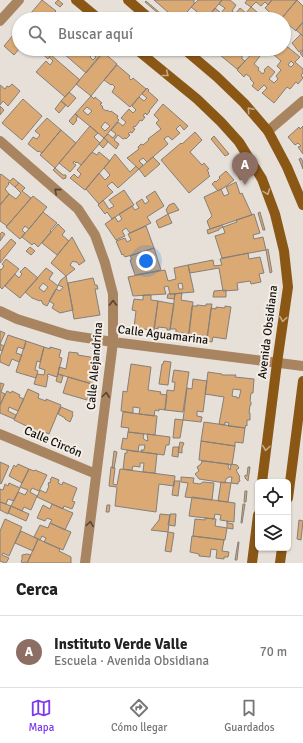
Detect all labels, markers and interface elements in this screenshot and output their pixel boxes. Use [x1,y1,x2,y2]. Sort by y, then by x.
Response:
search box [12,12,291,56]
icon: search [26,23,48,45]
text: Buscar aquí [58,25,133,43]
one-way arrow [161,69,168,76]
one-way arrow [248,108,255,115]
pin: A [232,152,258,185]
one-way arrow [54,188,62,195]
one-way arrow [262,189,271,196]
your location [136,251,156,271]
street label: Avenida Obsidiana [255,284,281,380]
one-way arrow [109,300,117,306]
one-way arrow [279,316,288,322]
street label: Calle Alejandrina [84,321,106,411]
street label: Calle Aguamarina [117,322,209,348]
one-way arrow [101,392,110,398]
street label: Calle Circón [22,423,84,461]
one-way arrow [262,445,271,451]
map controls [255,479,291,551]
button: locate [255,479,291,515]
button: layers [255,515,291,551]
one-way arrow [85,521,94,527]
text: Cerca [16,579,58,600]
text: Instituto Verde Valle [54,635,187,653]
text: A [25,644,33,660]
text: 70 m [260,644,287,660]
text: Escuela · Avenida Obsidiana [54,653,209,669]
tab: Mapa [28,697,54,734]
tab: Cómo llegar [111,697,167,734]
tab: Guardados [224,697,275,734]

